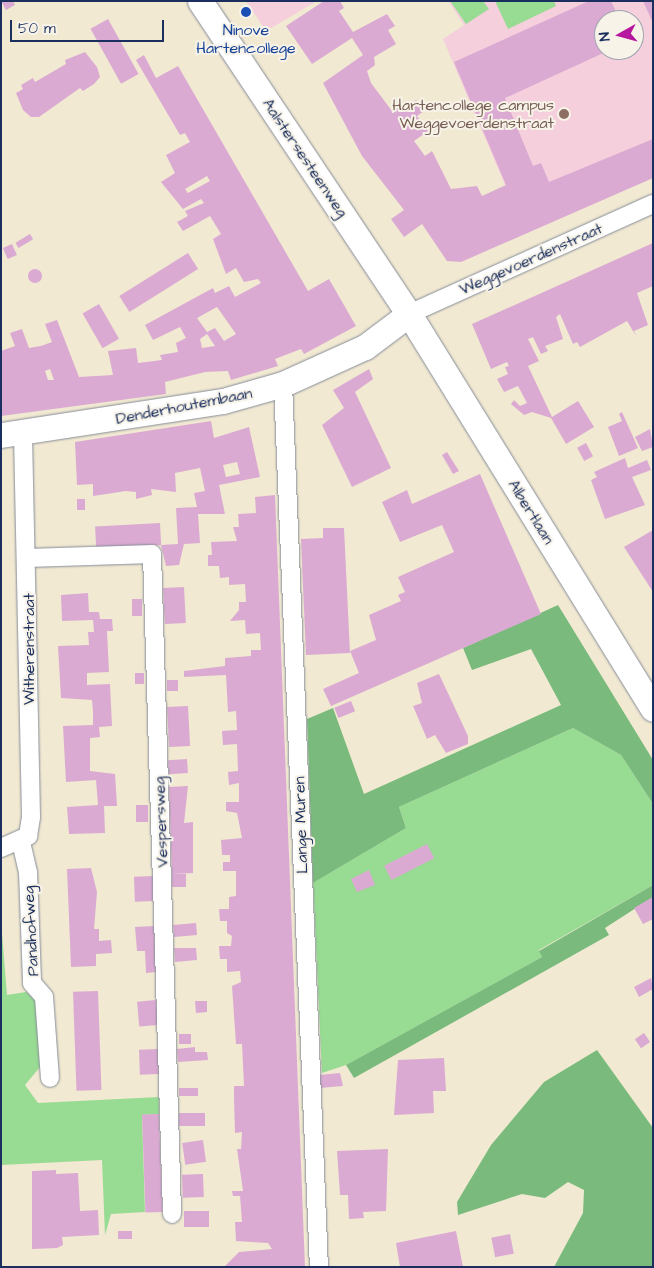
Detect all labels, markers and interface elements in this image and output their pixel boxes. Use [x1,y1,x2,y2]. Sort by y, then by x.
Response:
marker: Ninove Hartencollege [240,6,252,18]
scale bar [12,10,166,42]
north arrow [594,10,644,60]
text: 50 m [18,18,56,39]
place label: Ninove Hartencollege [196,20,296,58]
text: N [595,31,616,42]
street label: Aalstersesteenweg [258,95,352,221]
place label: Hartencollege campus Weggevoerdenstraat [392,95,554,133]
marker: Hartencollege campus Weggevoerdenstraat [558,108,570,120]
street label: Weggevoerdenstraat [456,219,606,299]
street label: Denderhoutembaan [114,383,254,429]
street label: Albertlaan [504,476,558,548]
street label: Witherenstraat [19,593,39,705]
street label: Vespersweg [150,776,172,868]
street label: Lange Muren [290,776,312,874]
street label: Pandhofweg [19,885,43,977]

